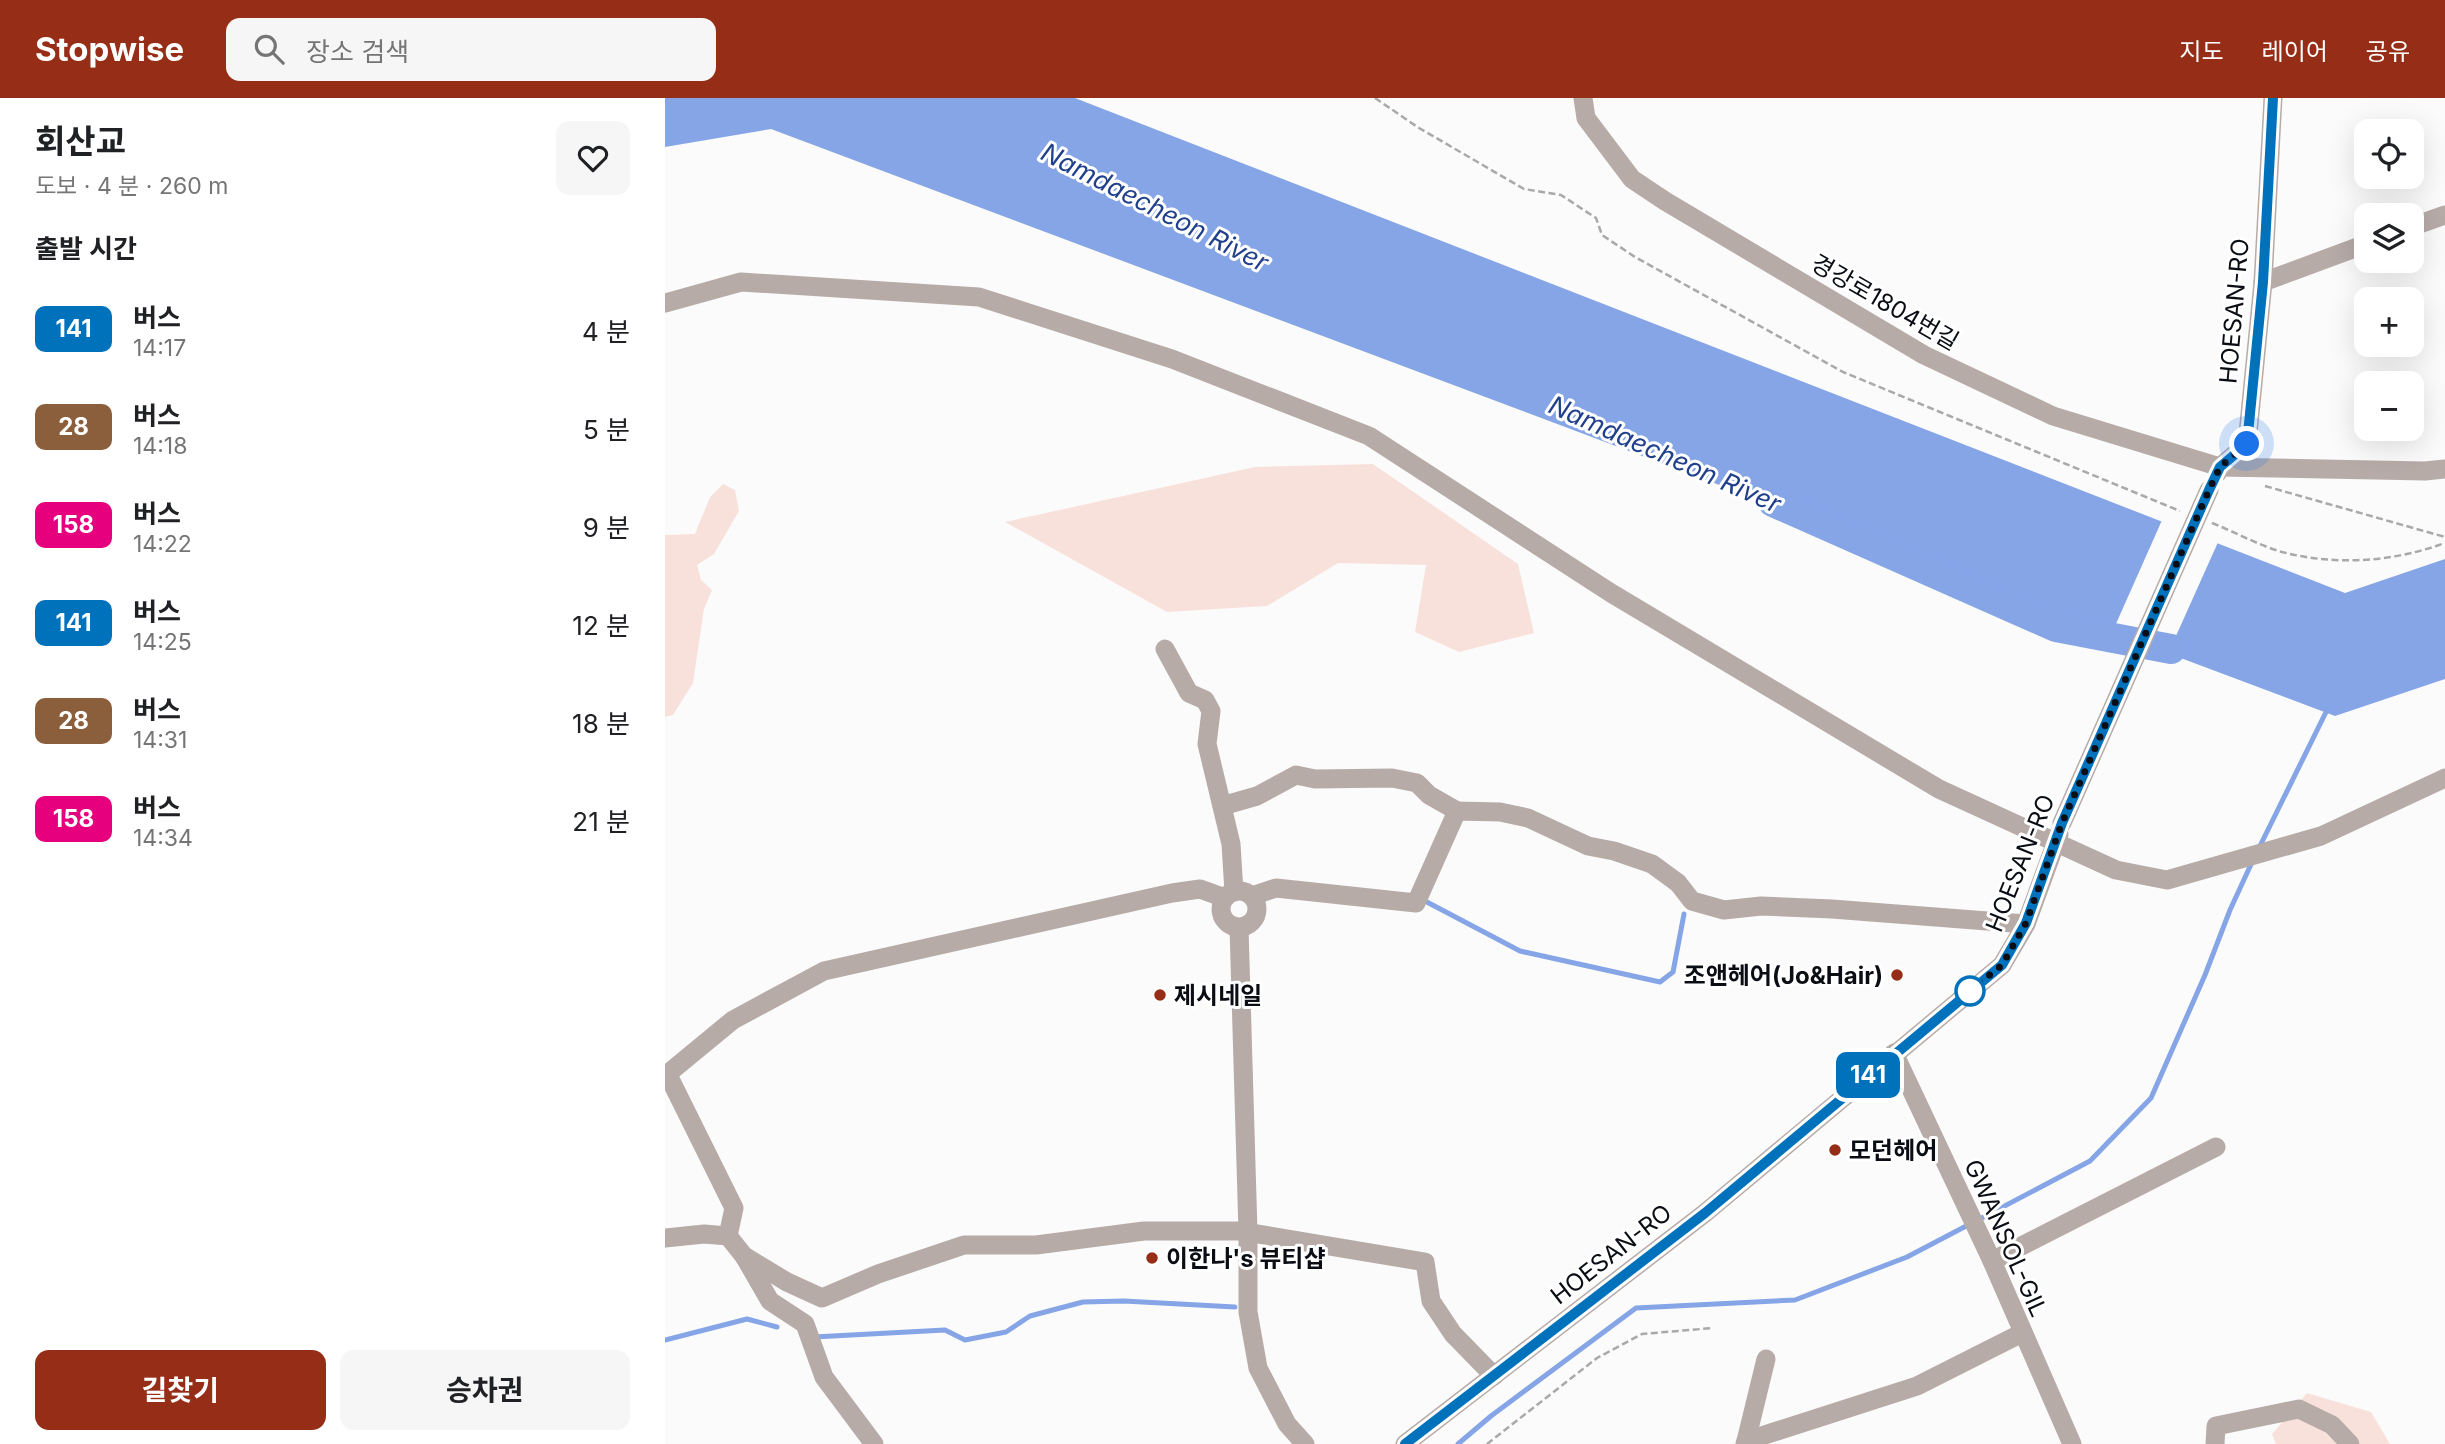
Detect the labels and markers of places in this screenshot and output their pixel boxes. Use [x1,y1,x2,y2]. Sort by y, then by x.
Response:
place label: 조앤헤어(Jo&Hair) [1684,961,1883,990]
marker: 조앤헤어(Jo&Hair) [1889,967,1905,983]
unlabelled marker [1955,976,1985,1006]
place label: 제시네일 [1174,981,1262,1010]
marker: 제시네일 [1152,987,1168,1003]
place label: 모던헤어 [1849,1136,1937,1165]
marker: 모던헤어 [1827,1142,1843,1158]
place label: 이한나's 뷰티샵 [1166,1244,1326,1273]
marker: 이한나's 뷰티샵 [1144,1250,1160,1266]

